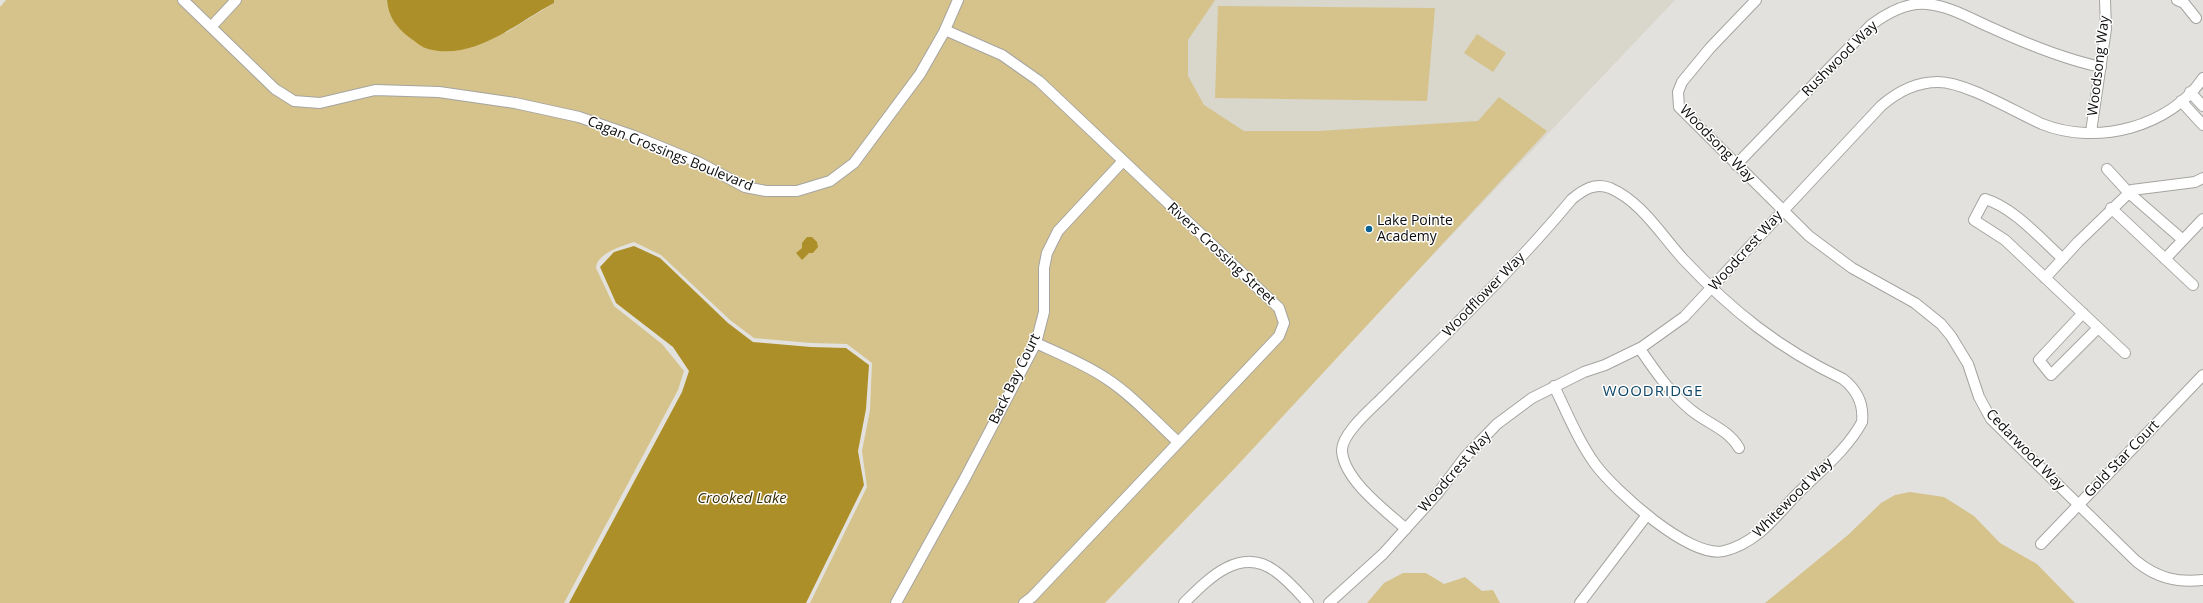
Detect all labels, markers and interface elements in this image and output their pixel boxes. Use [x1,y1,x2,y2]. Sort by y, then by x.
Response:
street label: Woodsong Way [2085,15,2113,117]
street label: Rushwood Way [1799,18,1881,100]
street label: Woodsong Way [1676,102,1758,186]
street label: Cagan Crossings Boulevard [585,113,755,195]
street label: Rivers Crossing Street [1163,199,1279,309]
street label: Woodcrest Way [1706,208,1786,294]
place label: Lake Pointe Academy [1377,213,1453,246]
marker: Lake Pointe Academy [1364,224,1374,234]
street label: Woodflower Way [1439,249,1529,341]
street label: Back Bay Court [986,331,1044,427]
district label: WOODRIDGE [1603,383,1703,401]
street label: Cedarwood Way [1982,406,2068,494]
street label: Gold Star Court [2081,417,2163,501]
street label: Woodcrest Way [1415,428,1495,516]
street label: Whitewood Way [1750,455,1836,541]
water label: Crooked Lake [697,490,787,508]

